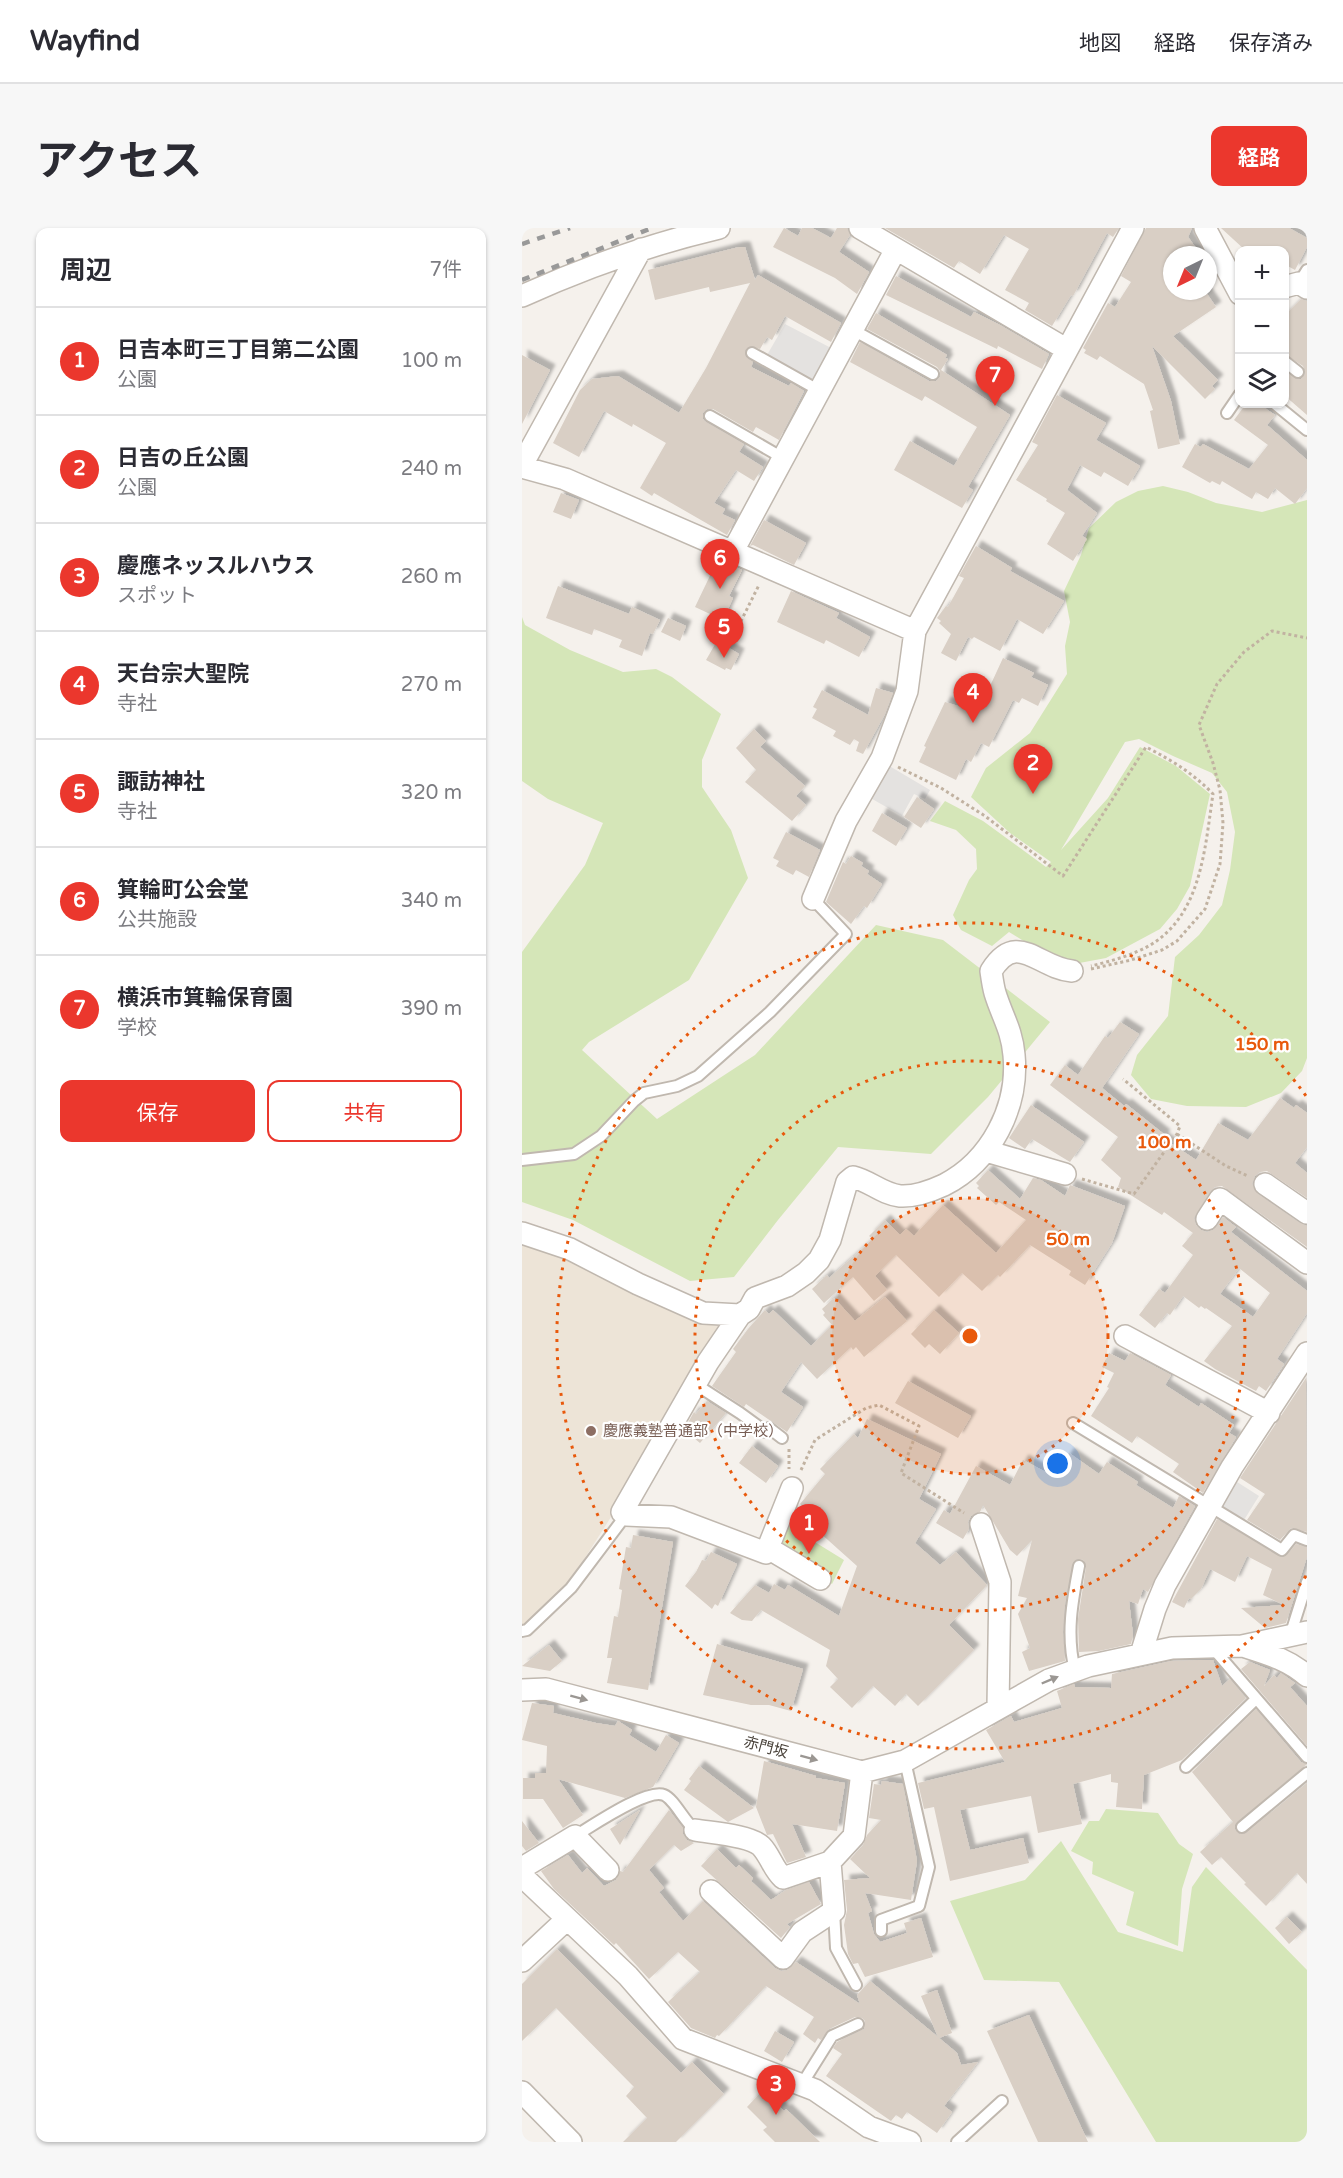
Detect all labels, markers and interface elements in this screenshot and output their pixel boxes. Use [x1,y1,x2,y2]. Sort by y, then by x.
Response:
text: Wayfind [30,24,140,58]
text: 地図 [1079,31,1121,56]
text: 経路 [1154,31,1196,56]
text: 保存済み [1229,31,1313,56]
button: 経路 [1211,126,1307,186]
text: アクセス [36,136,202,187]
north arrow [1163,246,1217,300]
map controls [1235,246,1289,408]
button: + [1235,246,1289,300]
text: 周辺 [60,255,112,286]
text: 7件 [429,258,462,282]
button: − [1235,300,1289,354]
text: 日吉本町三丁目第二公園 [117,337,359,363]
text: 1 [73,349,86,373]
text: 100 m [401,349,462,373]
button: layers [1235,354,1289,408]
pin: 7 [976,356,1014,406]
text: 公園 [117,368,157,392]
text: 日吉の丘公園 [117,445,249,471]
text: 2 [73,457,86,481]
text: 240 m [401,457,462,481]
text: 公園 [117,476,157,500]
pin: 6 [700,540,740,589]
text: 慶應ネッスルハウス [117,553,315,579]
text: 3 [73,565,86,589]
text: 260 m [401,565,462,589]
text: スポット [117,584,197,608]
pin: 5 [704,608,744,658]
text: 天台宗大聖院 [117,661,249,687]
text: 4 [73,673,86,697]
text: 270 m [401,673,462,697]
pin: 4 [954,674,992,723]
text: 寺社 [117,692,157,716]
pin: 2 [1014,744,1052,794]
text: 諏訪神社 [117,769,205,795]
text: 5 [73,781,86,805]
text: 320 m [401,781,462,805]
text: 寺社 [117,800,157,824]
text: 箕輪町公会堂 [117,877,249,903]
text: 6 [73,889,86,913]
text: 340 m [401,889,462,913]
text: 公共施設 [117,908,197,932]
text: 横浜市箕輪保育園 [117,985,293,1011]
text: 7 [73,997,86,1021]
text: 390 m [401,997,462,1021]
text: 学校 [117,1016,157,1040]
text: 150 m [1234,1033,1290,1055]
button: 保存 [60,1080,255,1142]
button: 共有 [267,1080,462,1142]
text: 100 m [1136,1131,1192,1153]
text: 50 m [1046,1228,1090,1250]
centre of rings [960,1326,980,1346]
place label: 慶應義塾普通部（中学校） [603,1422,783,1440]
marker: 慶應義塾普通部（中学校） [584,1424,598,1438]
your location [1043,1449,1072,1478]
pin: 1 [790,1504,828,1554]
one-way arrow [1041,1675,1059,1685]
one-way arrow [570,1693,588,1703]
street label: 赤門坂 [742,1732,790,1762]
one-way arrow [800,1754,818,1763]
pin: 3 [756,2066,796,2115]

